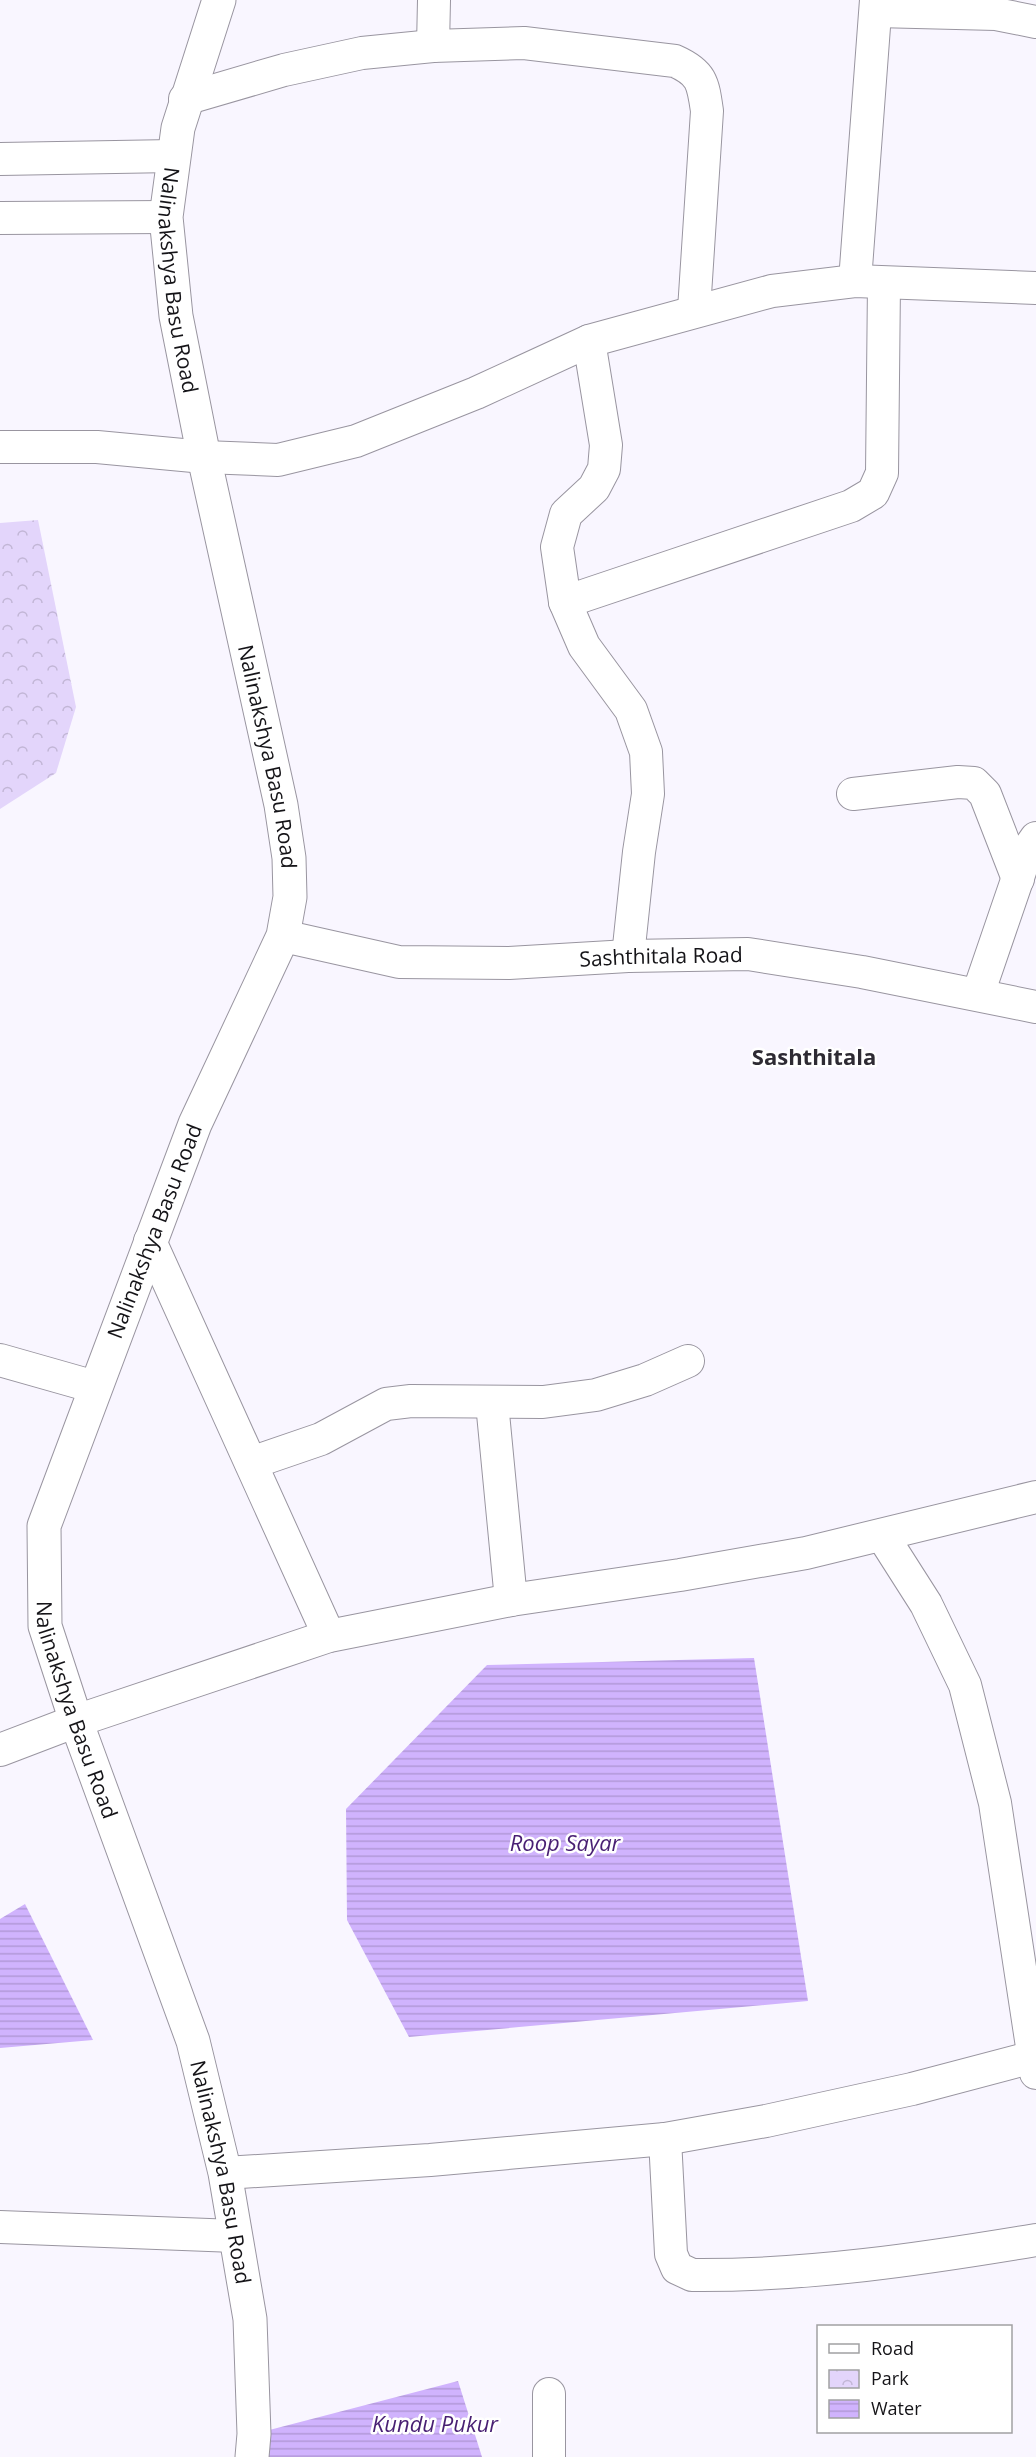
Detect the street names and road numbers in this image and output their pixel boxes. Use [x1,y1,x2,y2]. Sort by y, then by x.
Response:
street label: Nalinakshya Basu Road [152,165,205,396]
street label: Nalinakshya Basu Road [232,642,303,869]
street label: Sashthitala Road [578,940,743,973]
street label: Nalinakshya Basu Road [100,1120,208,1342]
street label: Nalinakshya Basu Road [31,1601,125,1823]
street label: Nalinakshya Basu Road [184,2057,258,2286]

